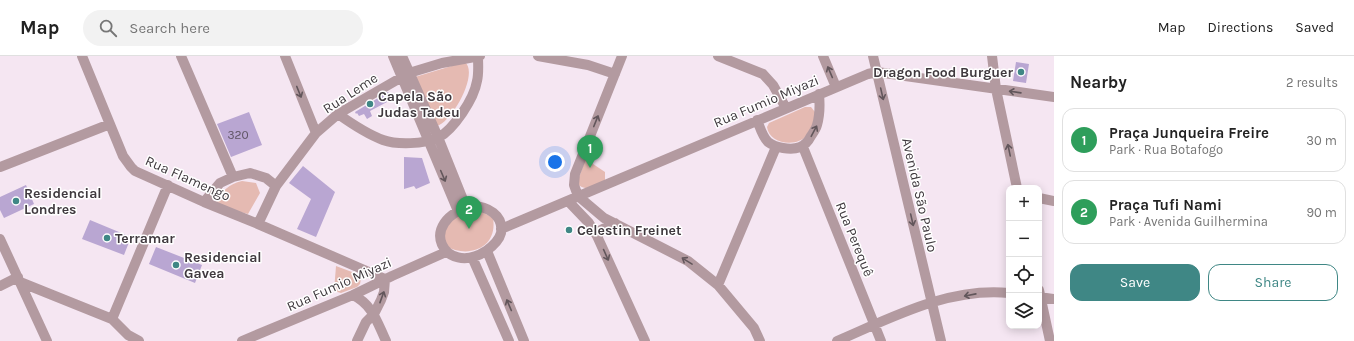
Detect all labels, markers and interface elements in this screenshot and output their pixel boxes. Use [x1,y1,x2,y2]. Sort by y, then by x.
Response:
search box [83,10,363,46]
text: Map [20,17,59,39]
icon: search [97,17,119,39]
text: Search here [129,19,210,37]
text: Map [1158,19,1186,36]
text: Directions [1208,19,1273,36]
text: Saved [1295,19,1334,36]
place label: Dragon Food Burguer [873,64,1013,81]
one-way arrow [825,66,833,78]
marker: Dragon Food Burguer [1016,67,1026,77]
street label: Rua Leme [320,69,381,117]
street label: Rua Fumio Miyazi [711,72,821,131]
text: Nearby [1070,72,1127,92]
text: 2 results [1286,75,1338,90]
one-way arrow [296,86,304,98]
one-way arrow [878,87,886,100]
place label: Capela São Judas Tadeu [378,88,460,121]
one-way arrow [1009,88,1022,96]
marker: Capela São Judas Tadeu [365,99,375,109]
one-way arrow [593,115,600,127]
text: Praça Junqueira Freire [1109,124,1269,142]
one-way arrow [811,125,818,137]
house number: 320 [227,128,249,142]
text: 1 [1082,133,1086,148]
text: 30 m [1306,133,1337,148]
pin: 1 [577,135,603,168]
street label: Avenida São Paulo [898,136,941,254]
text: Park · Rua Botafogo [1109,142,1223,157]
one-way arrow [1005,144,1013,157]
street label: Rua Flamengo [143,152,233,205]
your location [545,152,565,172]
one-way arrow [440,169,447,181]
place label: Residencial Londres [24,185,102,218]
map controls [1006,185,1042,329]
button: + [1006,185,1042,221]
marker: Residencial Londres [11,196,21,206]
pin: 2 [456,196,482,229]
text: Praça Tufi Nami [1109,196,1222,214]
street label: Rua Perequê [832,199,877,279]
text: 2 [1080,205,1088,220]
text: 90 m [1306,205,1337,220]
one-way arrow [909,214,916,227]
text: Park · Avenida Guilhermina [1109,214,1268,229]
button: − [1006,221,1042,257]
place label: Celestin Freinet [577,222,682,239]
marker: Celestin Freinet [564,225,574,235]
place label: Terramar [115,230,175,247]
marker: Terramar [102,233,112,243]
place label: Residencial Gavea [184,249,262,282]
one-way arrow [603,249,610,261]
street label: Rua Fumio Miyazi [284,254,394,315]
one-way arrow [682,257,693,265]
button: locate [1006,257,1042,293]
marker: Residencial Gavea [171,260,181,270]
button: Save [1070,264,1200,301]
button: Share [1208,264,1338,301]
one-way arrow [964,291,977,299]
one-way arrow [378,292,386,304]
button: layers [1006,293,1042,329]
one-way arrow [505,299,513,311]

